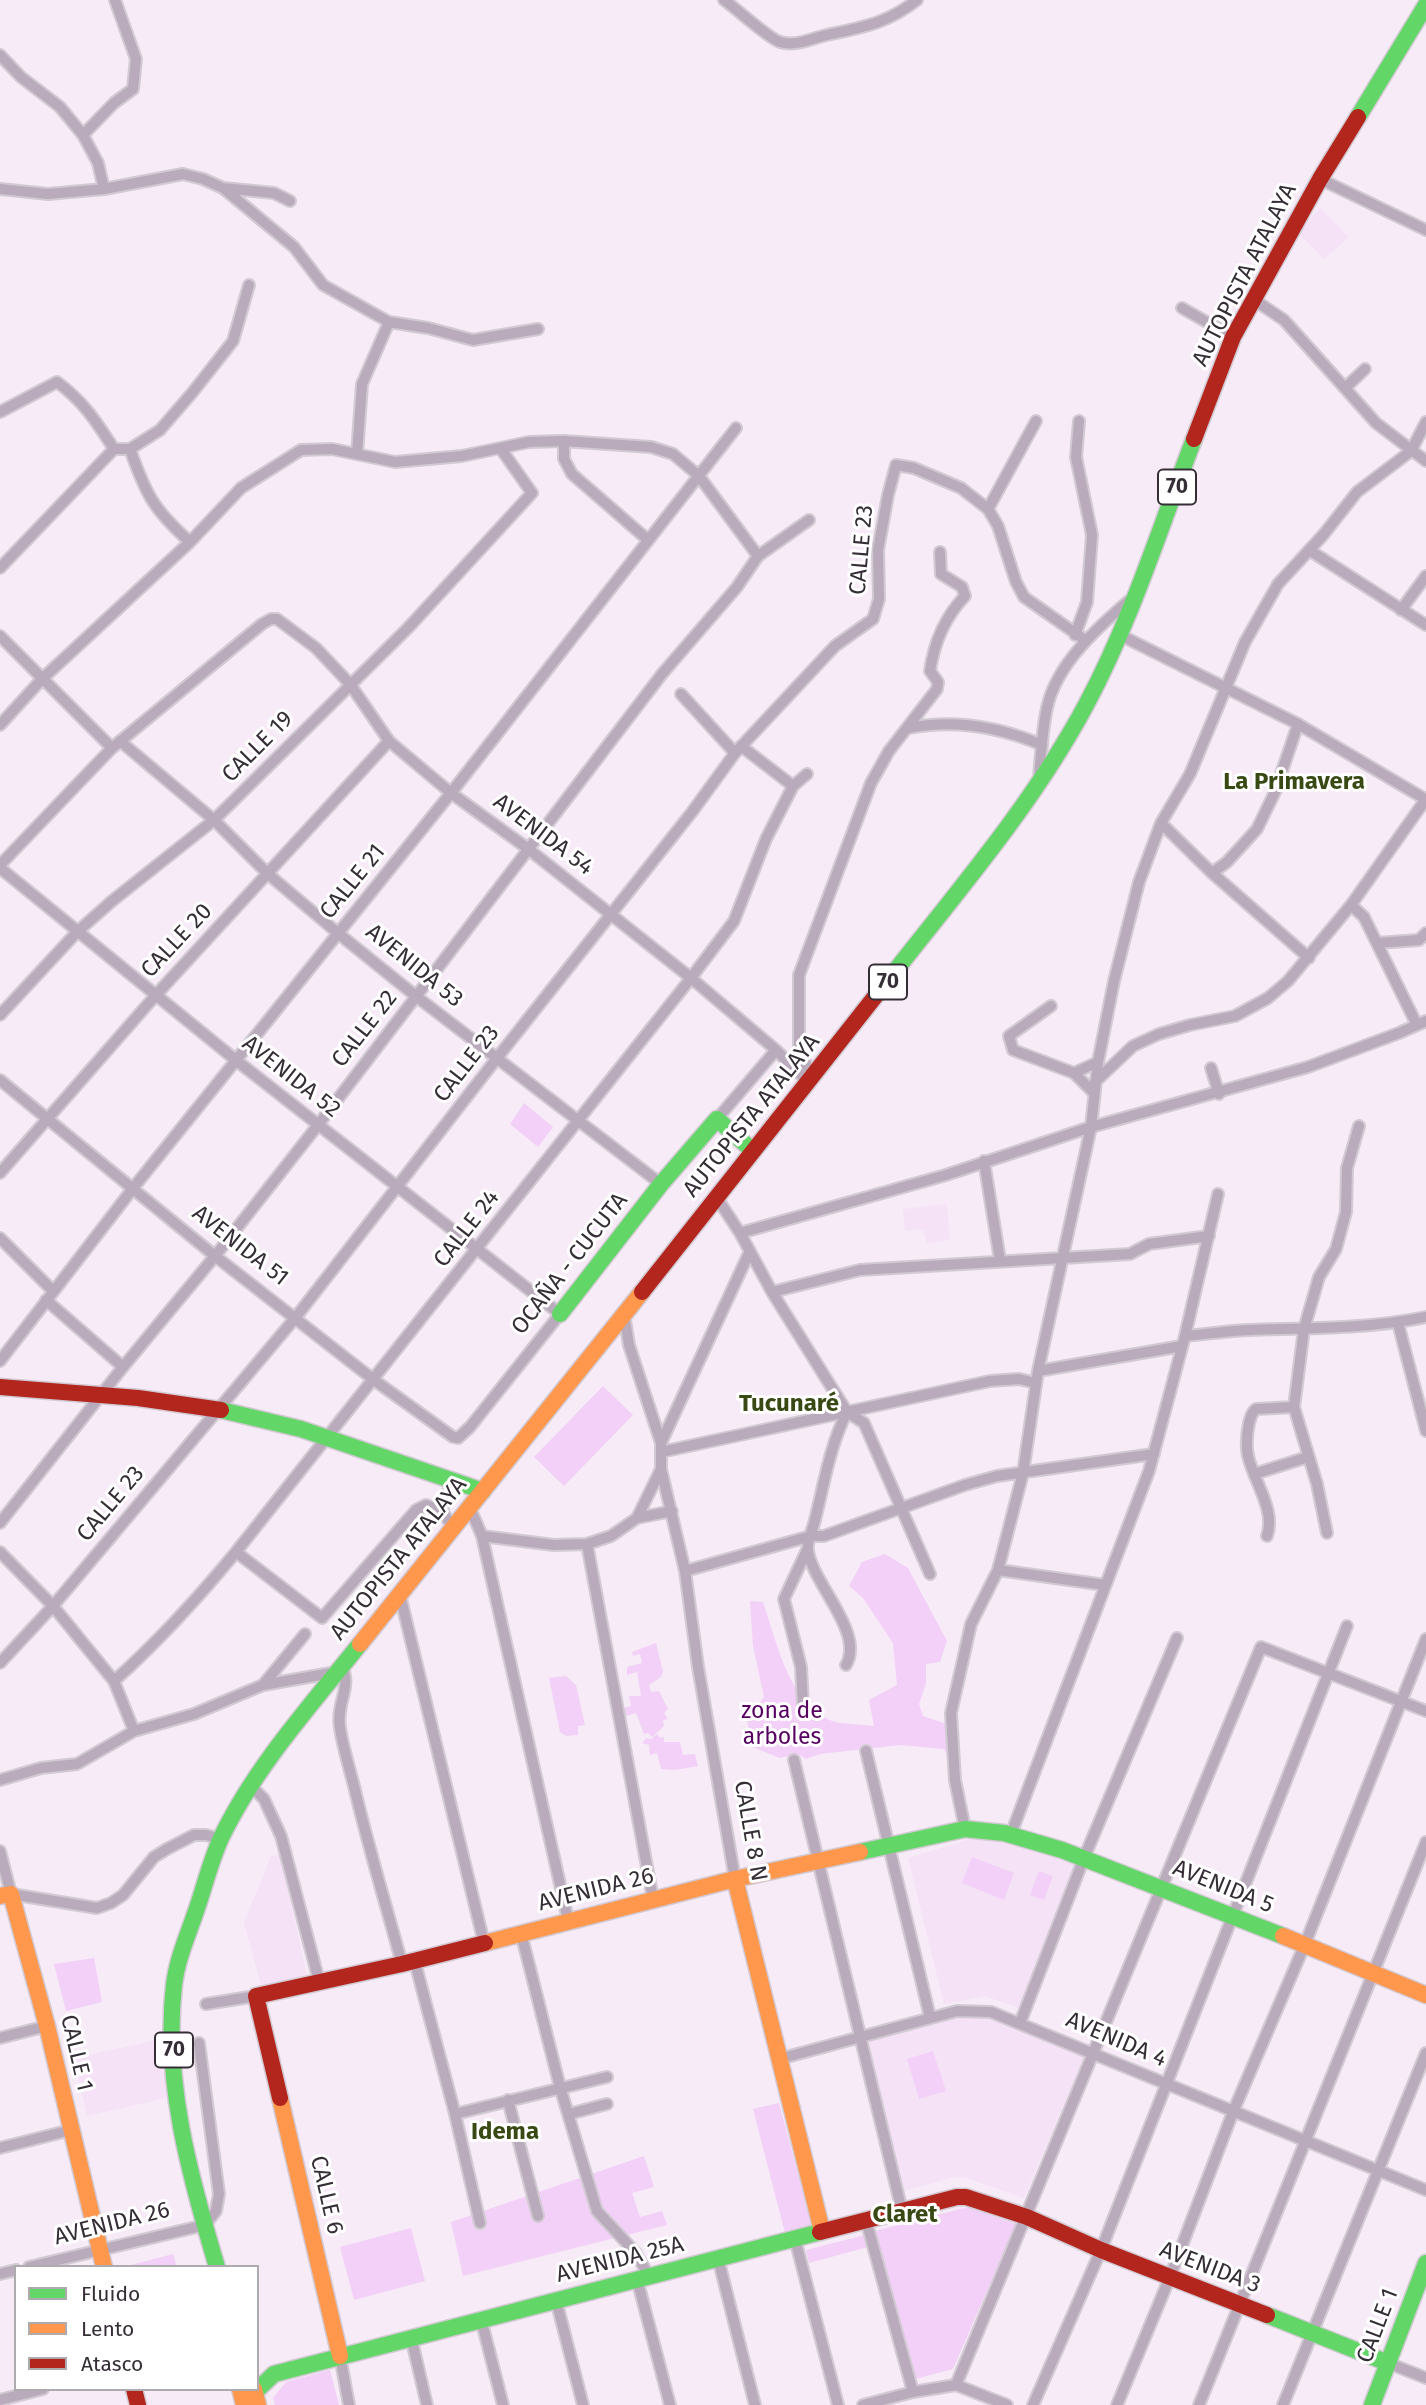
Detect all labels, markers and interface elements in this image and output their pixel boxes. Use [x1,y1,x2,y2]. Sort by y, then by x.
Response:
street label: AUTOPISTA ATALAYA [1187,179,1303,371]
road number: 70 [1158,470,1196,504]
street label: CALLE 23 [844,504,880,596]
street label: CALLE 19 [217,706,299,788]
district label: La Primavera [1223,768,1365,796]
street label: AVENIDA 54 [488,788,598,882]
street label: CALLE 21 [315,839,391,925]
street label: CALLE 20 [136,898,218,984]
street label: AVENIDA 53 [360,918,468,1014]
road number: 70 [869,964,907,1000]
street label: CALLE 22 [326,985,404,1073]
street label: CALLE 23 [428,1020,506,1108]
street label: AUTOPISTA ATALAYA [678,1029,826,1203]
street label: AVENIDA 52 [236,1030,346,1124]
street label: CALLE 24 [428,1185,506,1273]
street label: OCAÑA - CUCUTA [506,1188,634,1340]
street label: AVENIDA 51 [186,1200,294,1292]
district label: Tucunaré [739,1390,839,1418]
street label: CALLE 23 [71,1461,151,1547]
street label: AUTOPISTA ATALAYA [325,1472,473,1646]
park label: zona de arboles [741,1698,823,1752]
street label: CALLE 8 N [728,1778,772,1884]
street label: AVENIDA 5 [1169,1854,1277,1920]
street label: AVENIDA 26 [535,1862,657,1918]
street label: AVENIDA 4 [1062,2006,1170,2074]
street label: CALLE 1 [54,2012,98,2094]
road number: 70 [155,2032,193,2068]
district label: Idema [471,2118,539,2146]
street label: CALLE 6 [304,2153,348,2237]
street label: AVENIDA 26 [51,2196,173,2252]
district label: Claret [872,2201,938,2229]
street label: AVENIDA 25A [553,2231,687,2289]
street label: AVENIDA 3 [1156,2236,1264,2300]
legend [14,2265,259,2391]
text: Fluido [81,2281,140,2307]
street label: CALLE 1 [1351,2285,1405,2367]
text: Lento [81,2316,134,2342]
text: Atasco [81,2351,143,2377]

